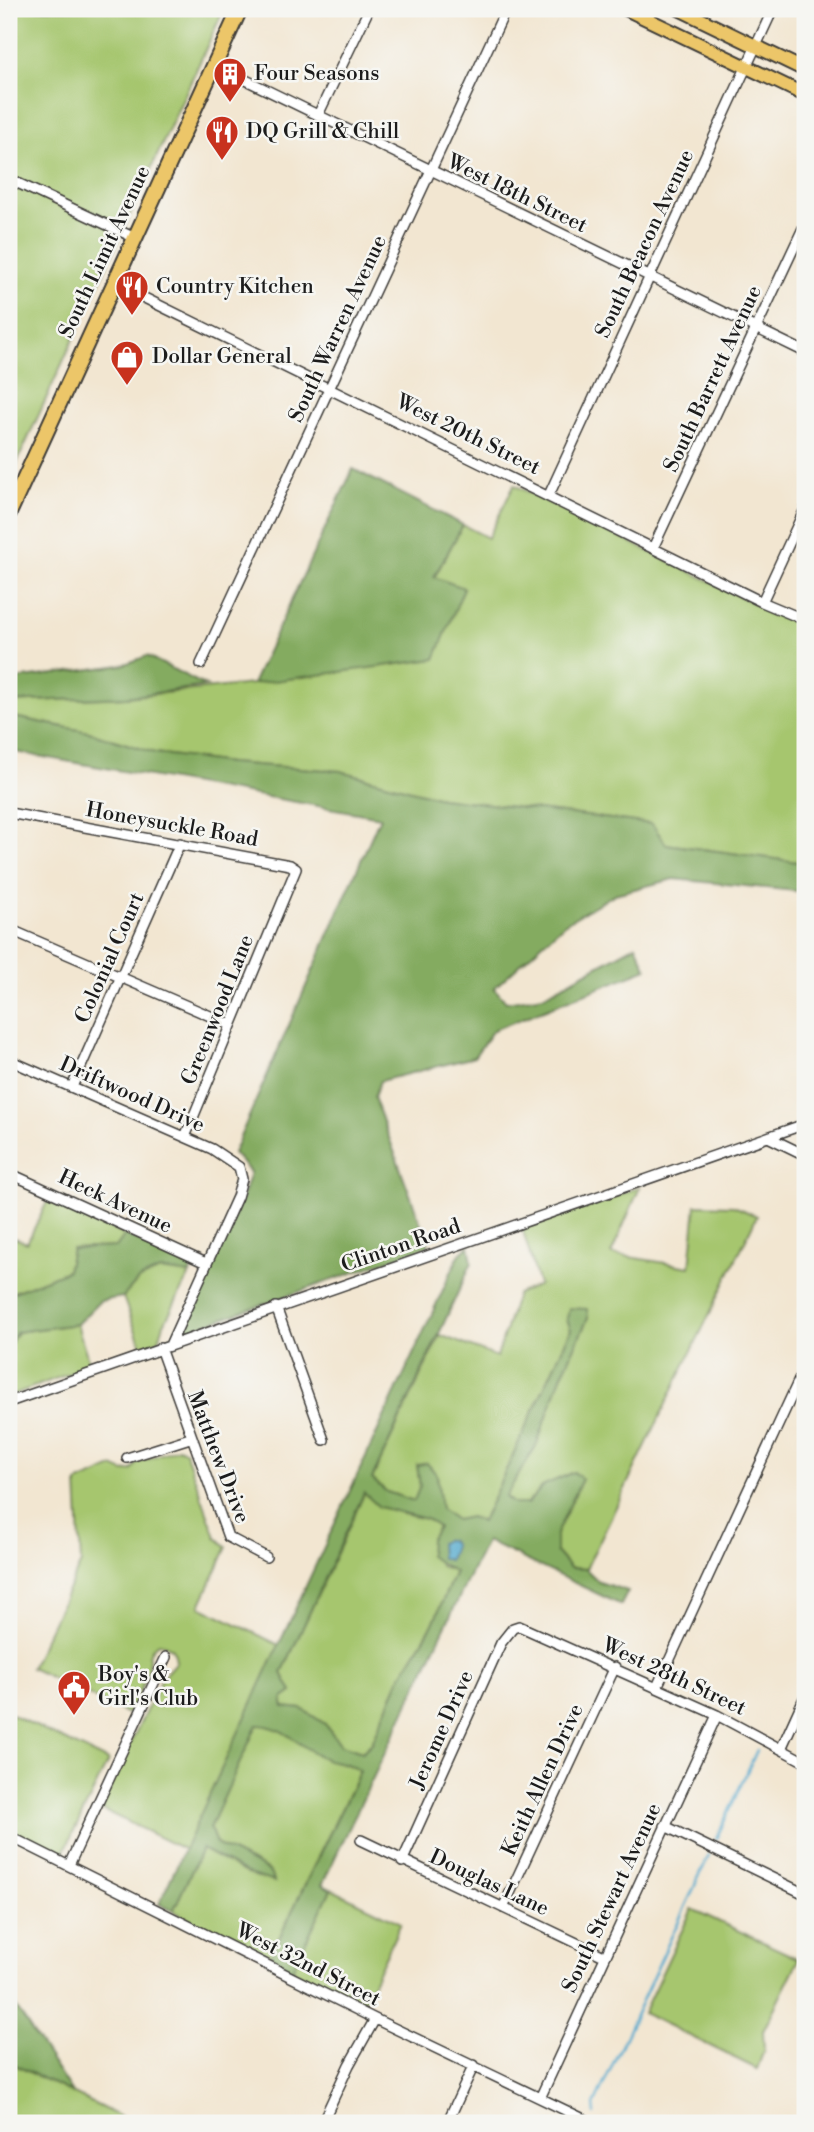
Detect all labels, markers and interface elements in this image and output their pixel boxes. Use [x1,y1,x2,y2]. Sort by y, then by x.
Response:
building icon: Four Seasons [211,55,249,104]
place label: Four Seasons [254,61,379,87]
restaurant icon: DQ Grill & Chill [203,113,241,162]
place label: DQ Grill & Chill [246,119,399,145]
street label: South Beacon Avenue [590,146,700,342]
street label: West 18th Street [442,148,592,239]
street label: South Limit Avenue [54,162,156,342]
street label: South Warren Avenue [283,231,393,427]
restaurant icon: Country Kitchen [113,268,151,317]
place label: Country Kitchen [156,274,314,300]
street label: South Barrett Avenue [658,281,768,477]
shop icon: Dollar General [108,338,146,387]
place label: Dollar General [152,344,292,370]
street label: West 20th Street [391,388,545,481]
street label: Honeysuckle Road [84,797,260,853]
street label: Colonial Court [70,888,151,1027]
street label: Greenwood Lane [176,931,260,1089]
street label: Driftwood Drive [55,1051,209,1139]
street label: Heck Avenue [54,1164,176,1240]
street label: Clinton Road [338,1213,464,1279]
street label: Matthew Drive [181,1387,255,1527]
street label: West 28th Street [597,1632,751,1722]
place label: Boy's & Girl's Club [97,1662,198,1712]
street label: Jerome Drive [404,1667,480,1794]
public building icon: Boy's & Girl's Club [55,1668,93,1717]
street label: Keith Allen Drive [496,1700,590,1860]
street label: South Stewart Avenue [557,1799,667,1997]
street label: Douglas Lane [425,1844,553,1922]
street label: West 32nd Street [230,1917,385,2013]

